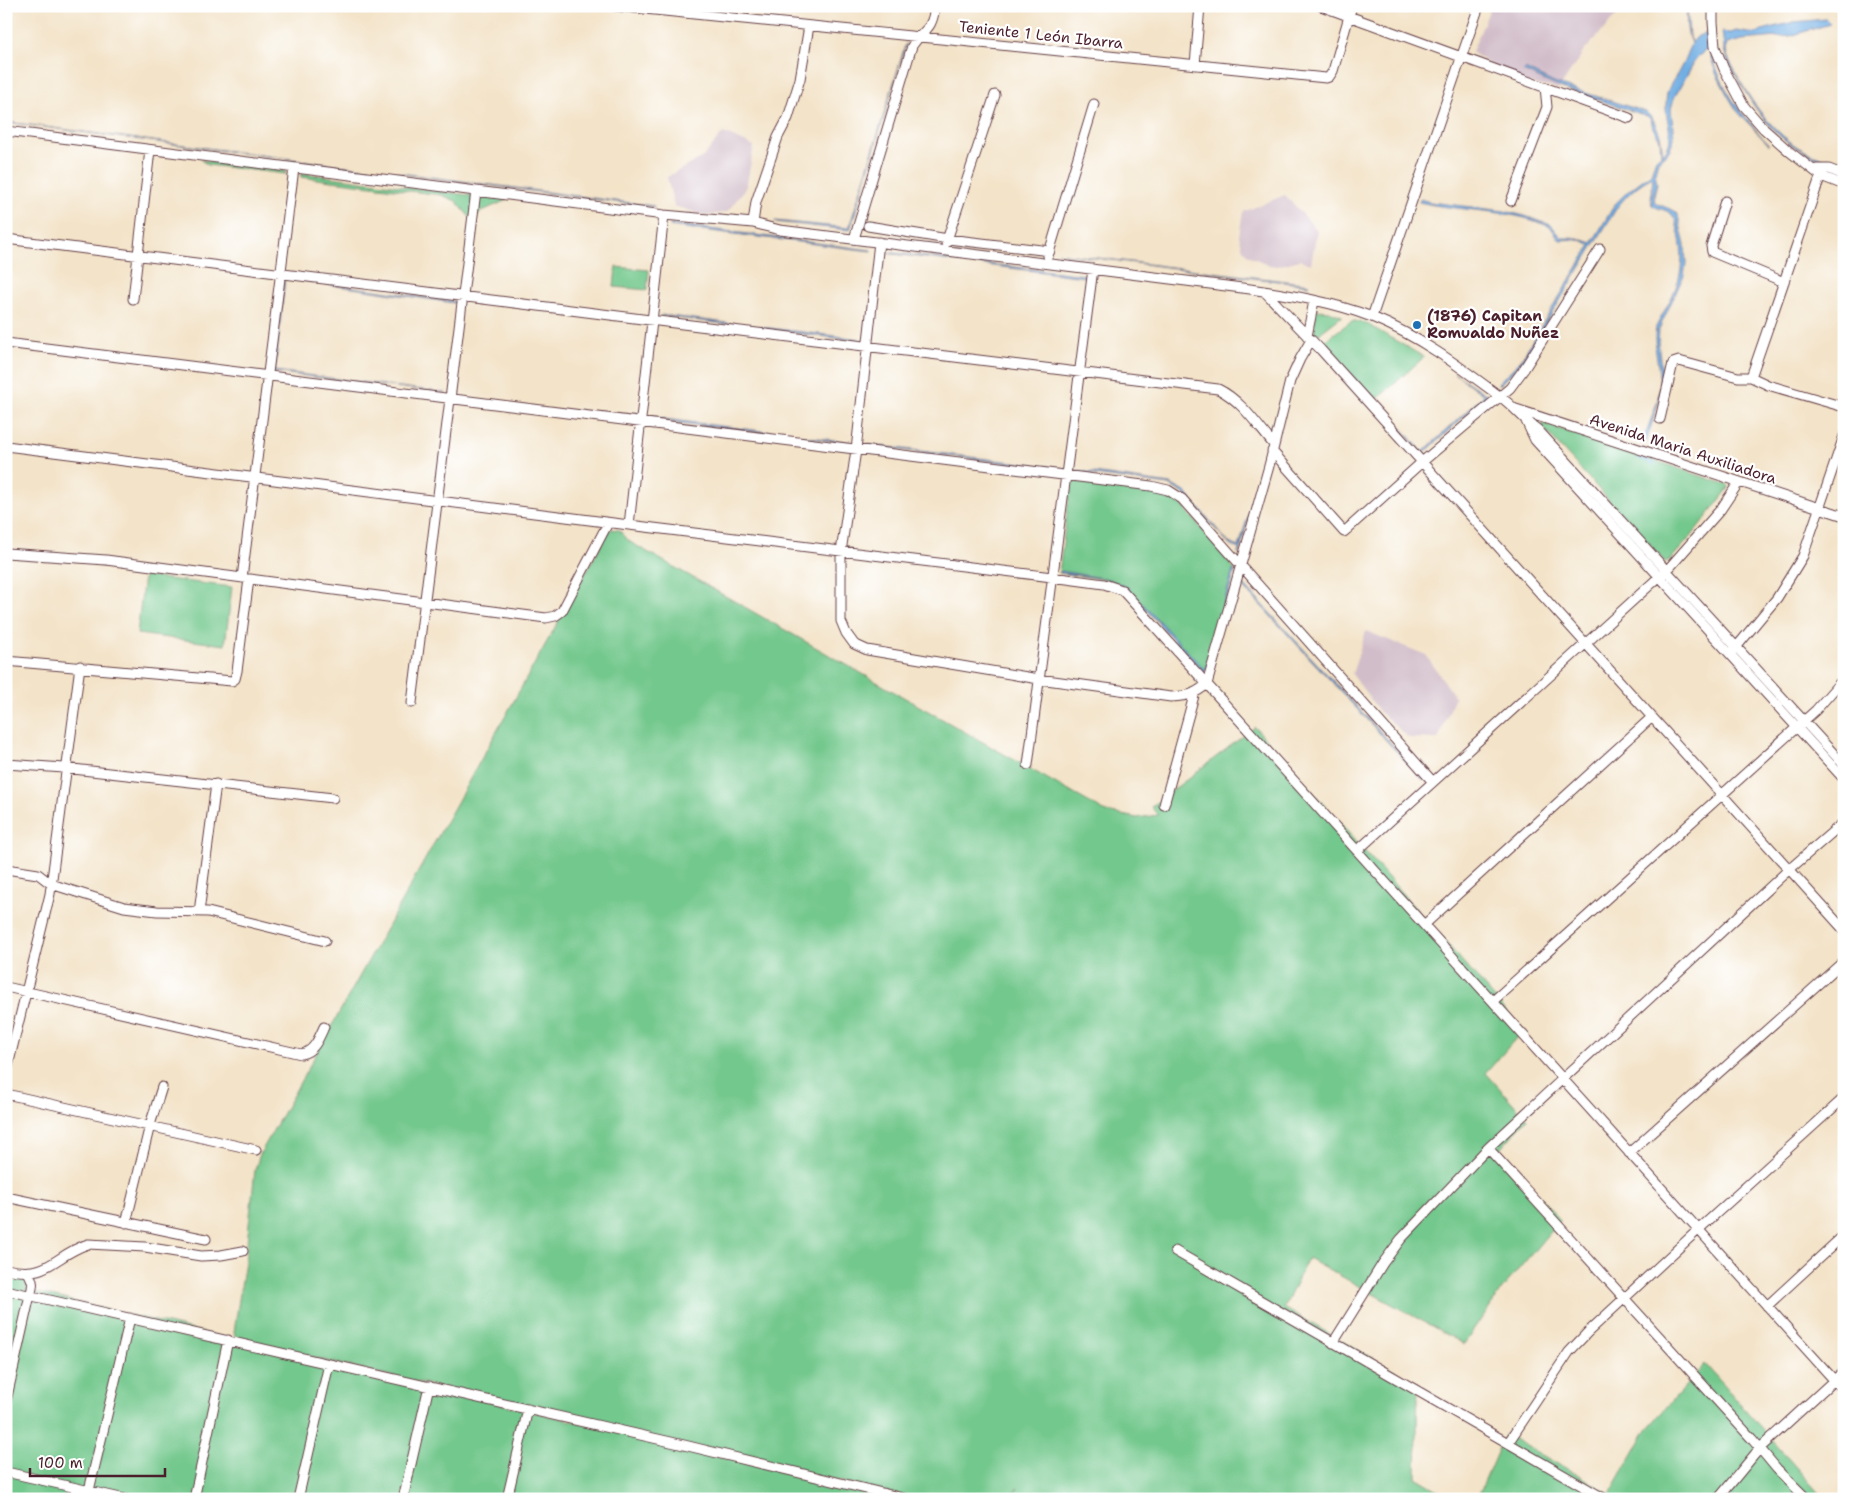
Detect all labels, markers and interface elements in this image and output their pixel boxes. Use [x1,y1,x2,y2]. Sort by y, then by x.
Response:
street label: Teniente 1 León Ibarra [958,16,1125,54]
place label: (1876) Capitan Romualdo Nuñez [1427,306,1559,343]
marker: (1876) Capitan Romualdo Nuñez [1411,319,1423,331]
street label: Avenida Maria Auxiliadora [1587,409,1780,489]
scale bar [30,1445,165,1477]
text: 100 m [38,1453,83,1473]

